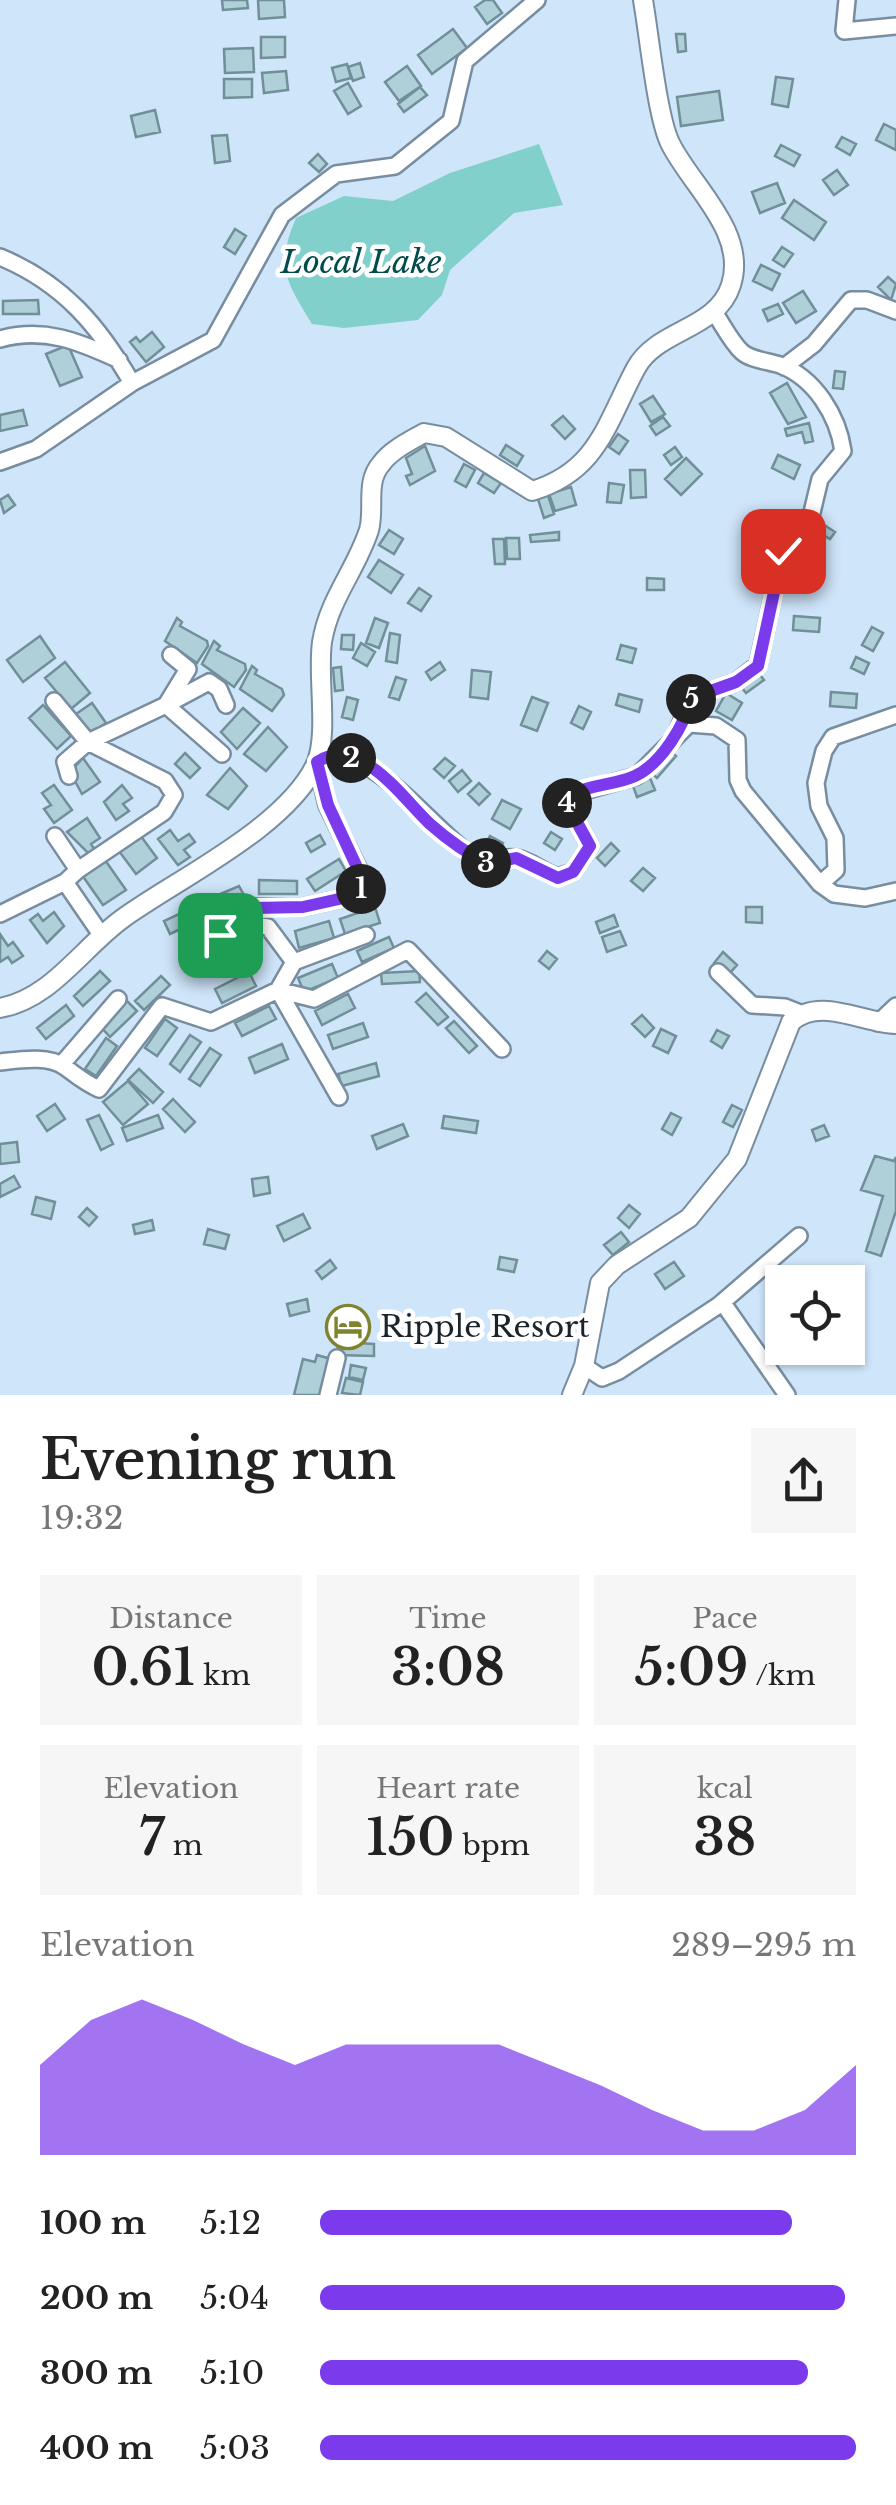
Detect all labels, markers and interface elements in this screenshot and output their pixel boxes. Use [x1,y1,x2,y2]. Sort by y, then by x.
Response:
water label: Local Lake [280,242,442,282]
pin [741,509,826,594]
icon: check [756,524,811,579]
pin: 5 [666,674,716,724]
text: 5 [683,681,699,716]
pin: 2 [326,733,376,783]
text: 2 [342,740,360,775]
pin: 4 [542,778,592,828]
text: 4 [558,785,576,820]
pin: 3 [461,838,511,888]
text: 3 [477,845,495,880]
pin: 1 [336,864,386,914]
text: 1 [355,871,367,906]
pin [178,893,263,978]
icon: arrive [193,908,248,963]
map controls [765,1265,865,1365]
button: locate [765,1265,865,1365]
hotel icon: Ripple Resort [325,1304,371,1350]
place label: Ripple Resort [380,1308,590,1345]
text: Evening run [40,1426,396,1494]
button: share [751,1428,856,1533]
text: 19:32 [40,1498,123,1538]
text: Distance [109,1601,233,1636]
text: Time [409,1601,487,1636]
text: Pace [692,1601,758,1636]
text: 0.61 [91,1636,195,1699]
text: 3:08 [391,1636,505,1699]
text: 5:09 [635,1636,748,1699]
text: km [195,1658,251,1693]
text: /km [748,1658,815,1693]
text: Elevation [103,1771,239,1806]
text: Heart rate [376,1771,520,1806]
text: kcal [697,1771,753,1806]
text: 7 [139,1806,165,1869]
text: 150 [366,1806,454,1869]
text: 38 [694,1806,756,1869]
text: m [165,1828,203,1863]
text: bpm [454,1828,530,1863]
text: Elevation [40,1925,194,1965]
text: 289–295 m [671,1925,856,1965]
text: 100 m [40,2203,146,2243]
text: 5:12 [200,2203,261,2243]
text: 200 m [40,2278,153,2318]
text: 5:04 [200,2278,269,2318]
text: 300 m [40,2353,153,2393]
text: 5:10 [200,2353,264,2393]
text: 400 m [40,2428,153,2468]
text: 5:03 [200,2428,270,2468]

